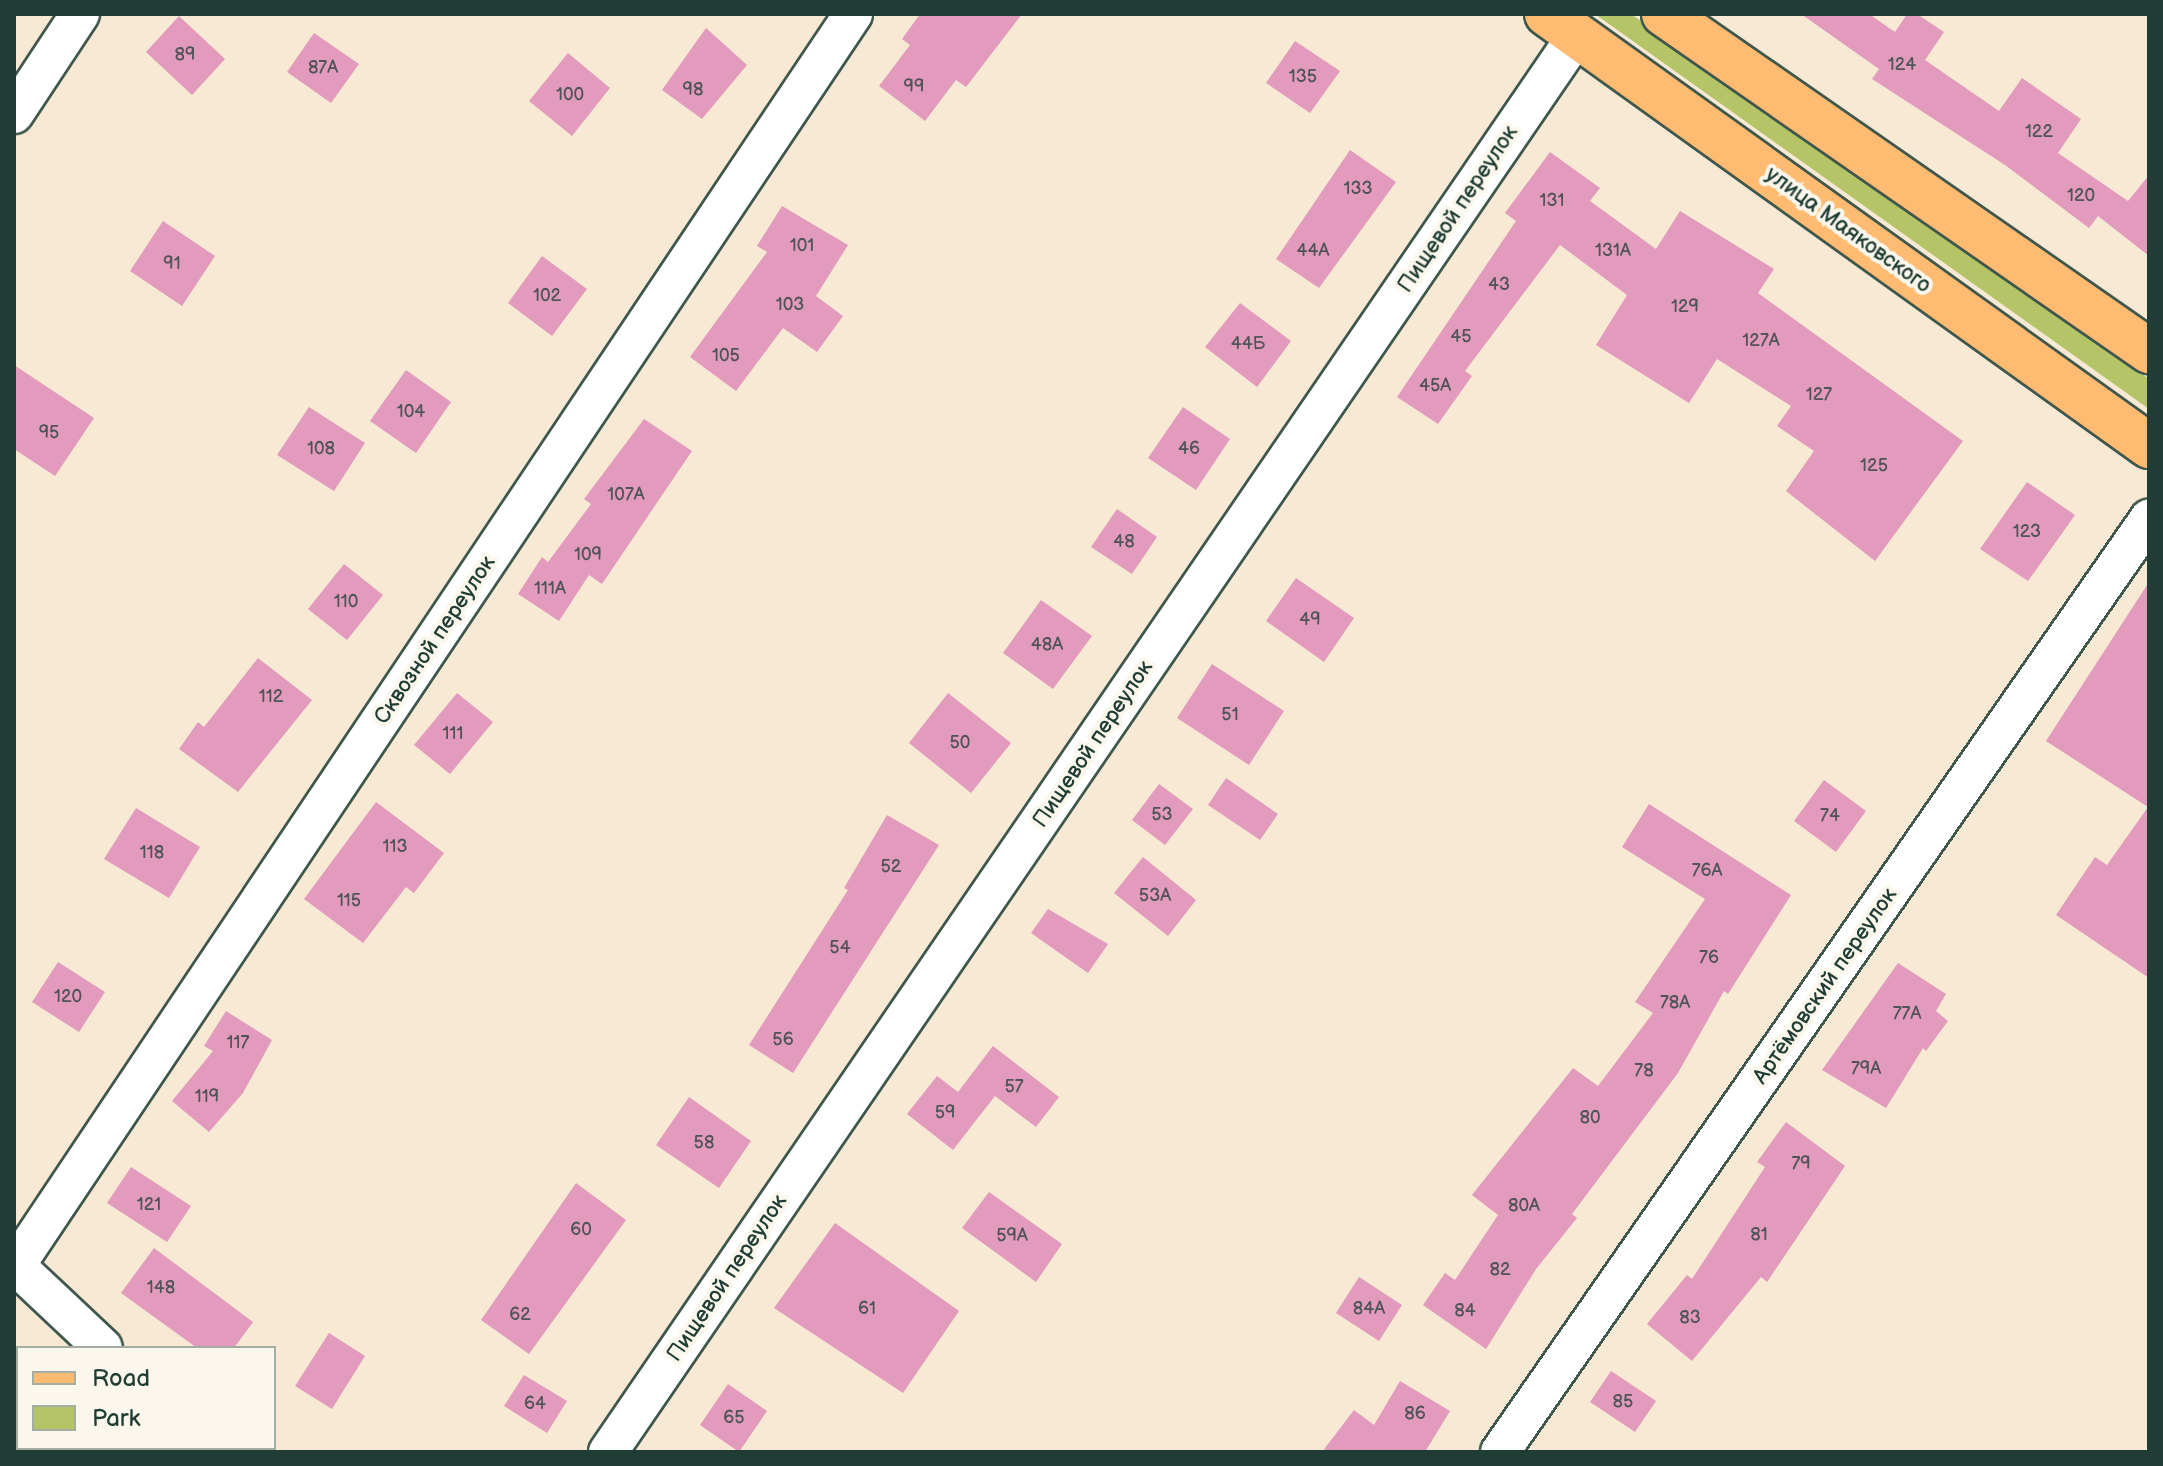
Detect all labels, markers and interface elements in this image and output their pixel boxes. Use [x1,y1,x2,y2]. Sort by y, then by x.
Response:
house number: 89 [175,44,195,66]
house number: 124 [1888,54,1916,76]
house number: 87А [308,57,338,79]
house number: 135 [1289,66,1317,88]
house number: 99 [904,76,924,98]
house number: 98 [683,79,703,101]
house number: 100 [556,84,584,106]
street label: Пищевой переулок [1392,120,1524,298]
house number: 122 [2025,121,2053,143]
street label: улица Маяковского [1760,161,1936,299]
house number: 133 [1343,178,1373,200]
house number: 120 [2067,185,2095,207]
house number: 131 [1539,190,1565,212]
house number: 101 [790,235,814,257]
house number: 44А [1297,240,1329,262]
house number: 131А [1595,240,1631,262]
house number: 91 [163,253,181,275]
house number: 43 [1488,274,1510,296]
house number: 102 [533,285,561,307]
house number: 103 [776,294,804,316]
house number: 129 [1671,296,1699,318]
house number: 45 [1450,326,1472,348]
house number: 127А [1742,330,1780,352]
house number: 44Б [1231,333,1265,355]
house number: 105 [712,345,740,367]
house number: 45А [1419,375,1451,397]
house number: 127 [1806,384,1832,406]
house number: 104 [397,401,425,423]
house number: 95 [39,422,59,444]
house number: 108 [307,438,335,460]
house number: 46 [1178,438,1200,460]
house number: 125 [1860,455,1888,477]
house number: 107А [607,484,645,506]
house number: 123 [2013,521,2041,543]
house number: 48 [1113,531,1135,553]
house number: 109 [574,544,602,566]
street label: Сквозной переулок [369,551,501,729]
house number: 111А [534,578,566,600]
house number: 110 [334,591,358,613]
house number: 49 [1299,609,1321,631]
house number: 48А [1031,634,1063,656]
street label: Пищевой переулок [1027,655,1159,833]
house number: 112 [259,686,283,708]
house number: 51 [1221,704,1239,726]
house number: 111 [443,723,463,745]
house number: 50 [950,732,970,754]
house number: 53 [1151,804,1173,826]
house number: 74 [1820,805,1840,827]
house number: 113 [382,836,408,858]
house number: 118 [140,842,164,864]
house number: 52 [881,856,901,878]
house number: 76А [1692,860,1722,882]
street label: Артёмовский переулок [1747,883,1903,1089]
house number: 53А [1139,885,1171,907]
house number: 115 [337,890,361,912]
house number: 54 [829,937,851,959]
house number: 76 [1699,947,1719,969]
house number: 120 [54,986,82,1008]
house number: 78А [1660,992,1690,1014]
house number: 77А [1893,1003,1921,1025]
house number: 56 [772,1029,794,1051]
house number: 117 [227,1032,249,1054]
house number: 79А [1851,1058,1881,1080]
house number: 78 [1634,1060,1654,1082]
house number: 57 [1004,1076,1024,1098]
house number: 119 [195,1086,219,1108]
house number: 59 [935,1102,955,1124]
house number: 80 [1579,1107,1601,1129]
house number: 58 [694,1132,714,1154]
house number: 79 [1791,1153,1811,1175]
street label: Пищевой переулок [661,1189,793,1367]
house number: 121 [137,1194,161,1216]
house number: 80А [1508,1195,1540,1217]
house number: 60 [570,1219,592,1241]
house number: 81 [1750,1224,1768,1246]
house number: 59А [996,1225,1028,1247]
house number: 82 [1489,1259,1511,1281]
house number: 148 [147,1277,175,1299]
house number: 61 [858,1298,876,1320]
house number: 84А [1353,1298,1385,1320]
house number: 84 [1454,1300,1476,1322]
house number: 62 [509,1304,531,1326]
house number: 83 [1679,1307,1701,1329]
legend [16,1346,276,1450]
text: Road [92,1364,150,1393]
house number: 85 [1613,1391,1633,1413]
house number: 64 [524,1393,546,1415]
house number: 86 [1404,1403,1426,1425]
text: Park [92,1404,140,1433]
house number: 65 [723,1407,745,1429]

